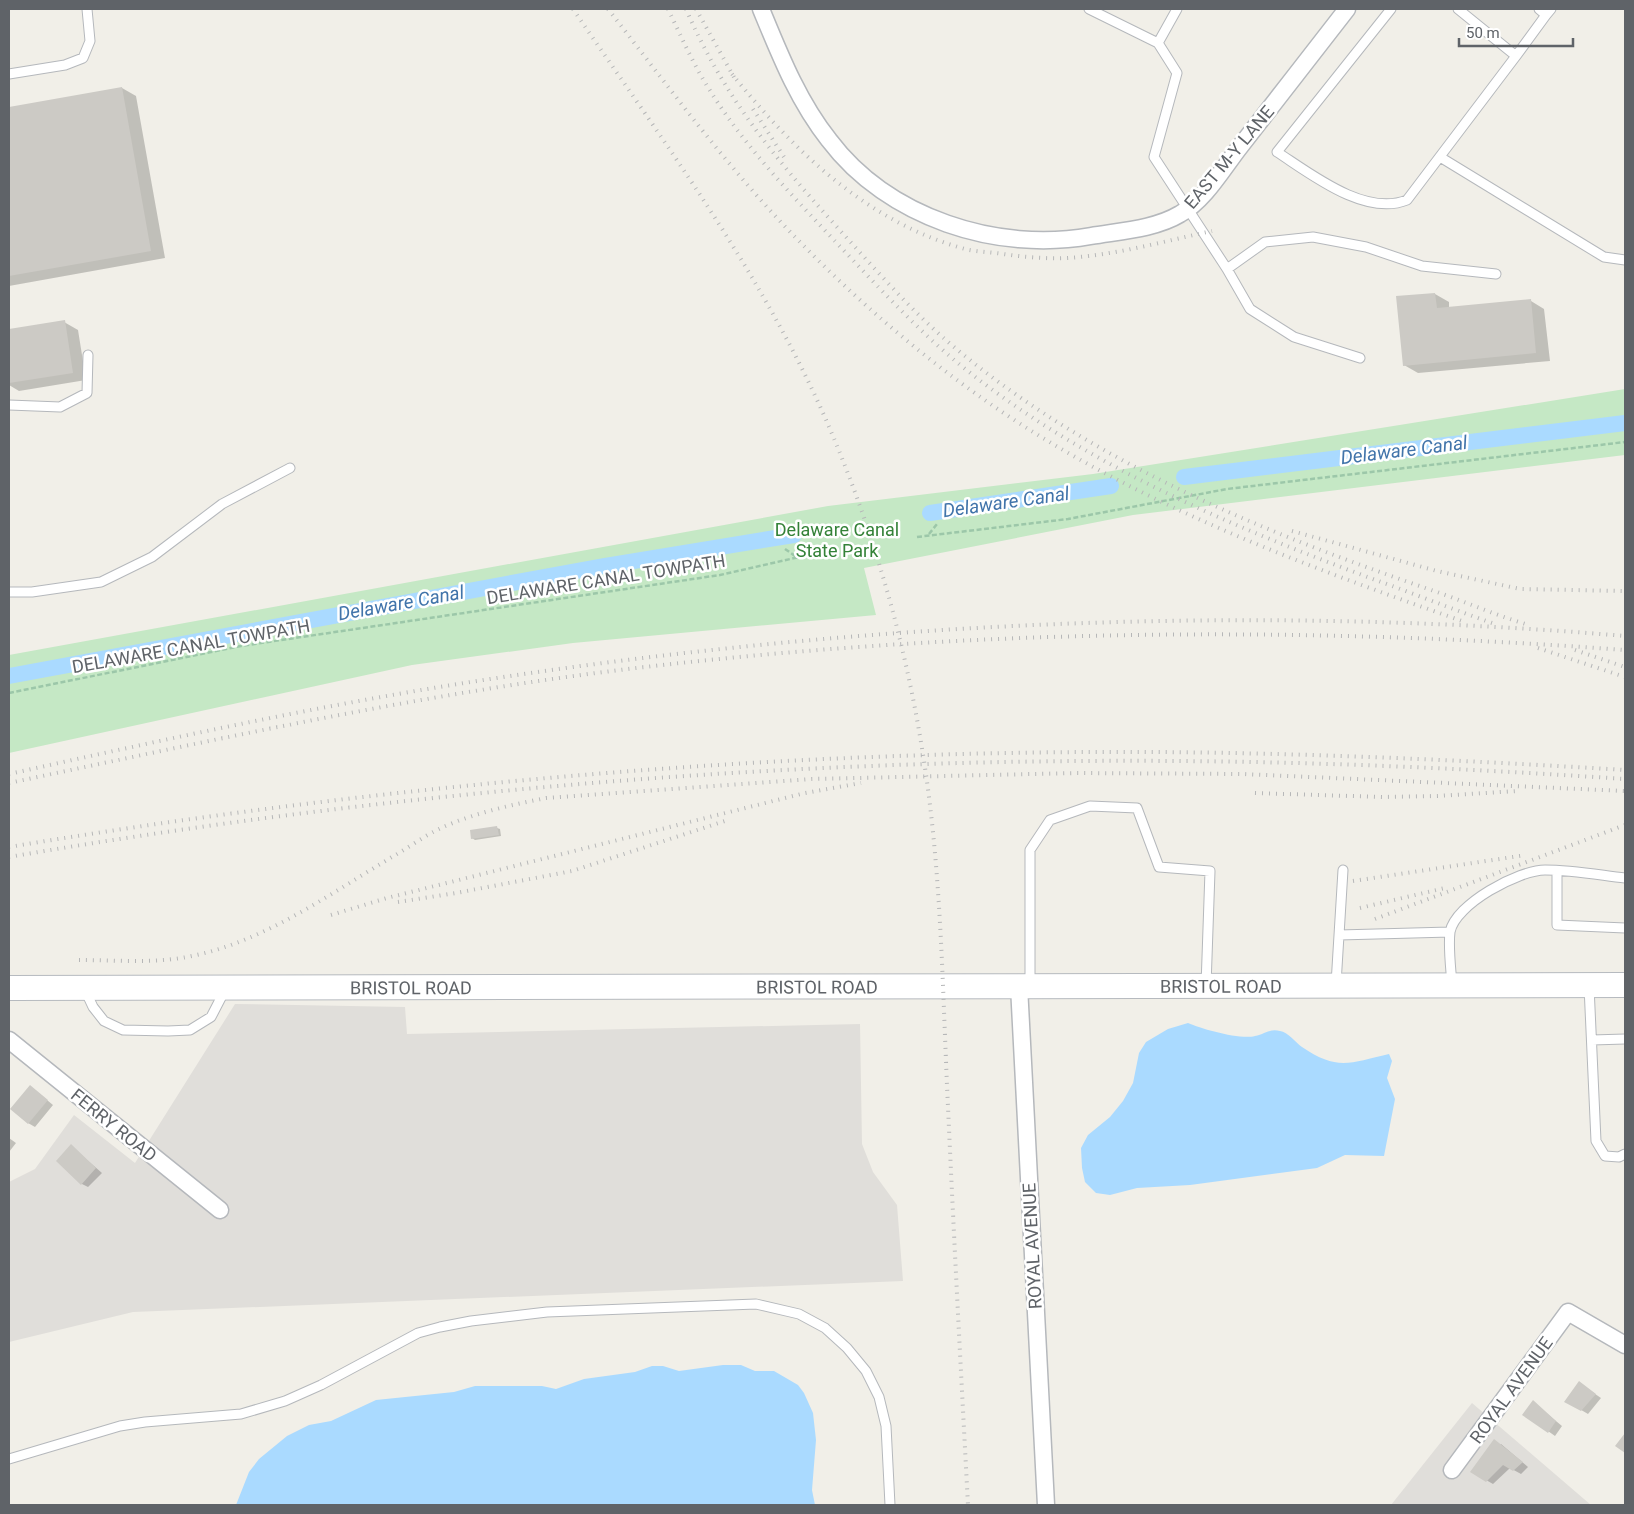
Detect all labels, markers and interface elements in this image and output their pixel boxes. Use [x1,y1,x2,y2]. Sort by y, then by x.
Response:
scale bar [1459,15,1573,47]
text: 50 m [1466,24,1500,42]
street label: EAST M-Y LANE [1180,101,1278,213]
water label: Delaware Canal [1339,431,1469,469]
water label: Delaware Canal [941,482,1071,522]
park label: Delaware Canal State Park [775,519,899,561]
street label: DELAWARE CANAL TOWPATH [485,550,727,608]
water label: Delaware Canal [336,581,466,625]
street label: DELAWARE CANAL TOWPATH [70,615,312,677]
street label: BRISTOL ROAD [1160,975,1282,996]
street label: BRISTOL ROAD [756,976,878,997]
street label: BRISTOL ROAD [350,977,472,998]
street label: FERRY ROAD [67,1084,161,1166]
street label: ROYAL AVENUE [1018,1182,1046,1310]
street label: ROYAL AVENUE [1465,1333,1557,1447]

